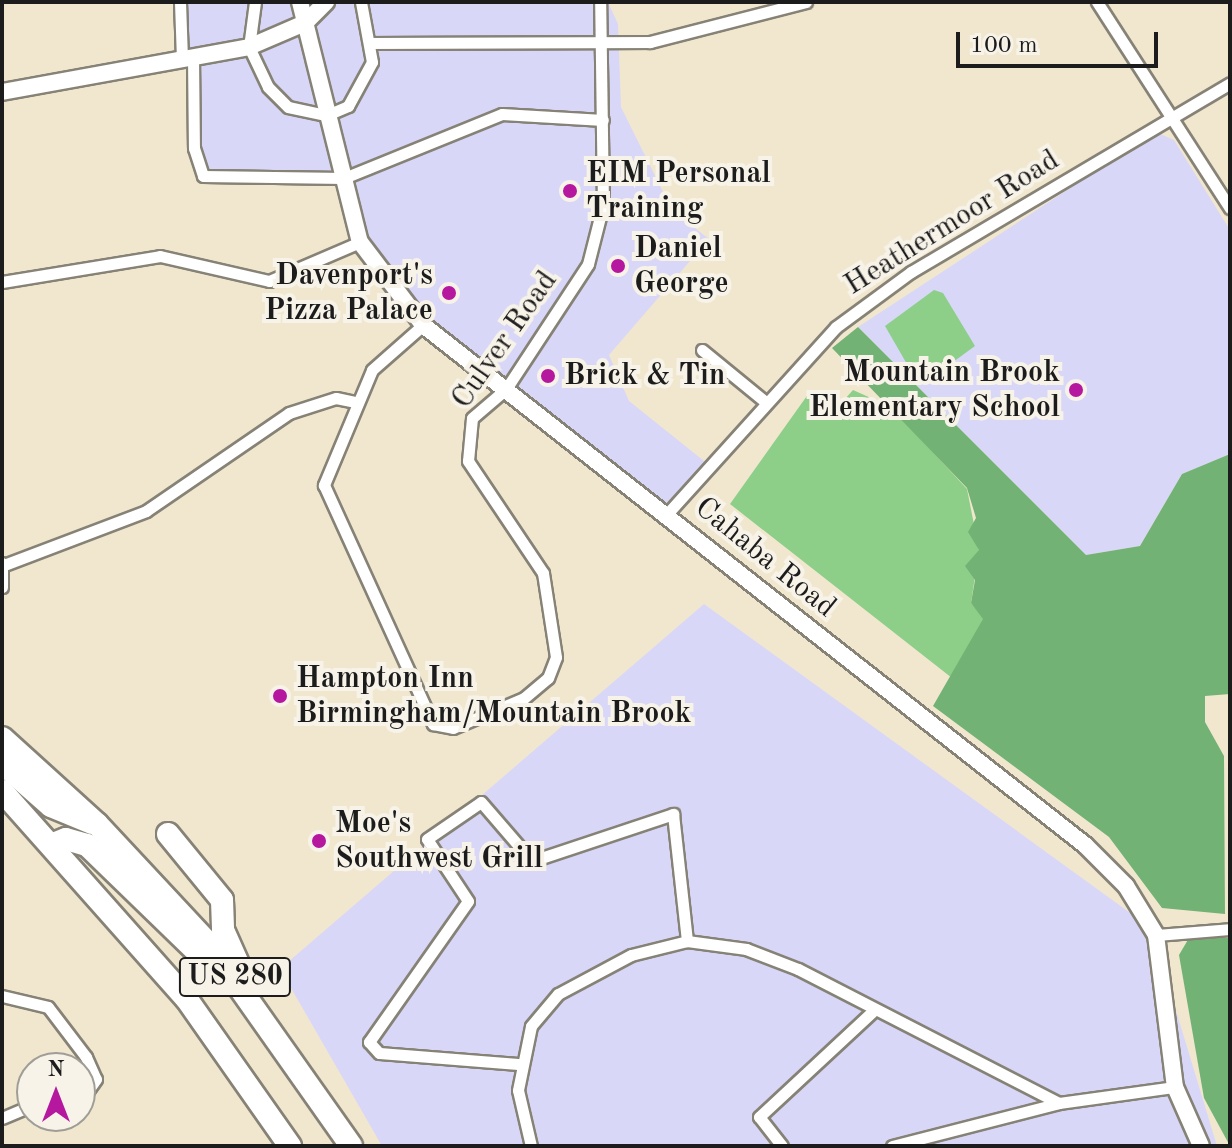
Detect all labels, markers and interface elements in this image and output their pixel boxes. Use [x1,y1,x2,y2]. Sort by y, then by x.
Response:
scale bar [960,16,1162,66]
text: 100 m [970,34,1038,58]
street label: Heathermoor Road [838,142,1066,304]
place label: EIM Personal Training [586,156,771,226]
marker: EIM Personal Training [561,182,579,200]
place label: Daniel George [634,231,729,302]
marker: Daniel George [609,257,627,275]
place label: Davenport's Pizza Palace [264,258,433,328]
street label: Culver Road [444,264,566,416]
marker: Davenport's Pizza Palace [440,284,458,302]
place label: Mountain Brook Elementary School [809,355,1060,426]
place label: Brick & Tin [564,358,725,394]
marker: Brick & Tin [539,367,557,385]
marker: Mountain Brook Elementary School [1067,381,1085,399]
street label: Cahaba Road [687,490,843,626]
place label: Hampton Inn Birmingham/Mountain Brook [296,661,691,732]
marker: Hampton Inn Birmingham/Mountain Brook [271,687,289,705]
place label: Moe's Southwest Grill [335,806,543,876]
marker: Moe's Southwest Grill [310,832,328,850]
road number: US 280 [177,953,293,1001]
north arrow [16,1052,96,1132]
text: N [48,1059,64,1081]

